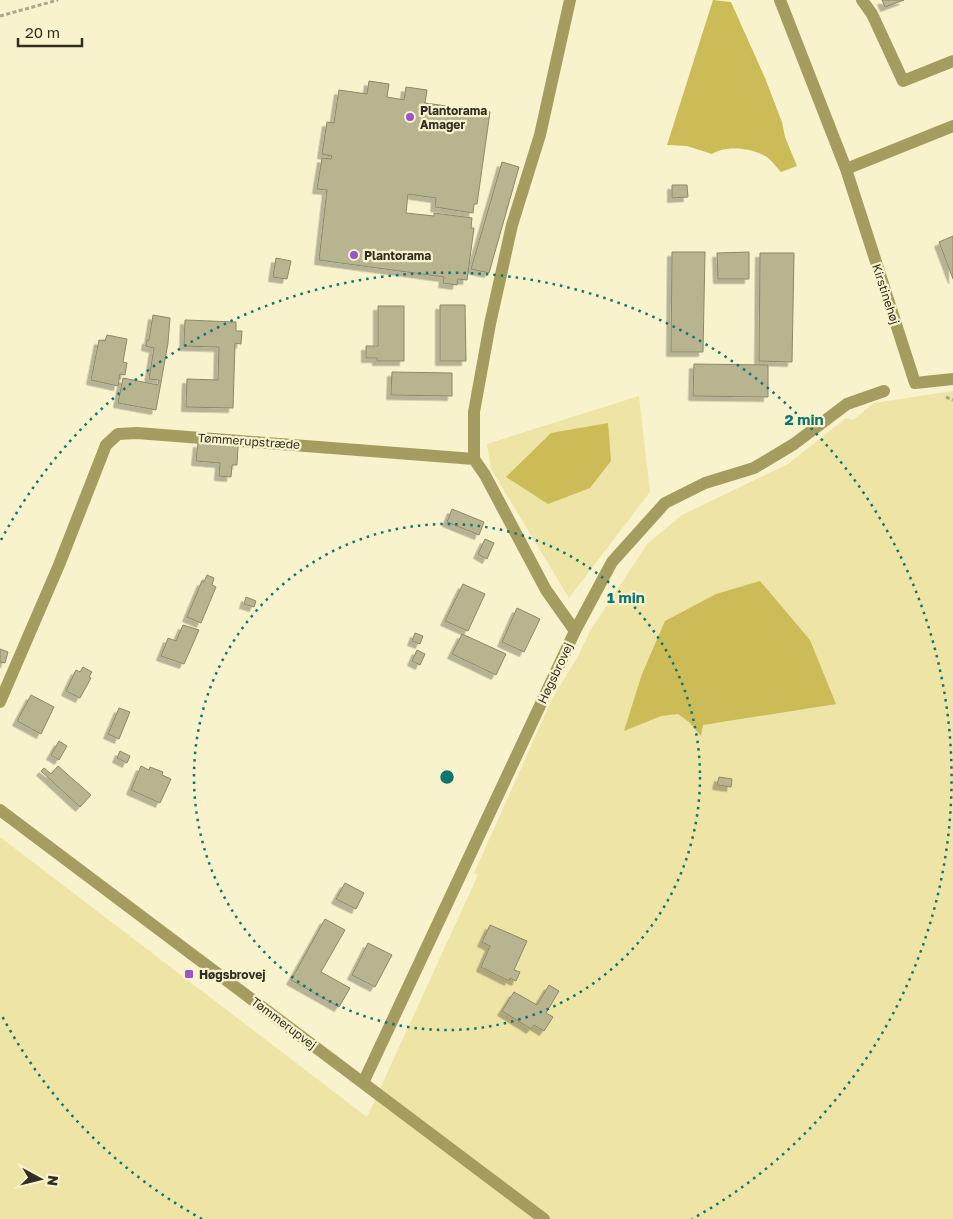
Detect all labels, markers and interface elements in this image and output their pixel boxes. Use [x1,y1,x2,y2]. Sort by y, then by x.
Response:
scale bar [18,15,81,47]
text: 20 m [25,23,60,41]
place label: Plantorama Amager [420,103,487,132]
marker: Plantorama Amager [404,111,416,123]
place label: Plantorama [364,248,431,263]
marker: Plantorama [348,249,360,261]
street label: Kirstinehøj [869,262,903,326]
text: 2 min [784,410,824,428]
street label: Tømmerupstræde [197,430,301,452]
text: 1 min [607,588,645,606]
street label: Høgsbrovej [534,640,576,706]
centre of rings [438,768,456,786]
place label: Høgsbrovej [199,967,266,982]
marker: Høgsbrovej [183,968,195,980]
street label: Tømmerupvej [249,994,319,1052]
north arrow [15,1154,65,1204]
text: N [44,1174,62,1187]

